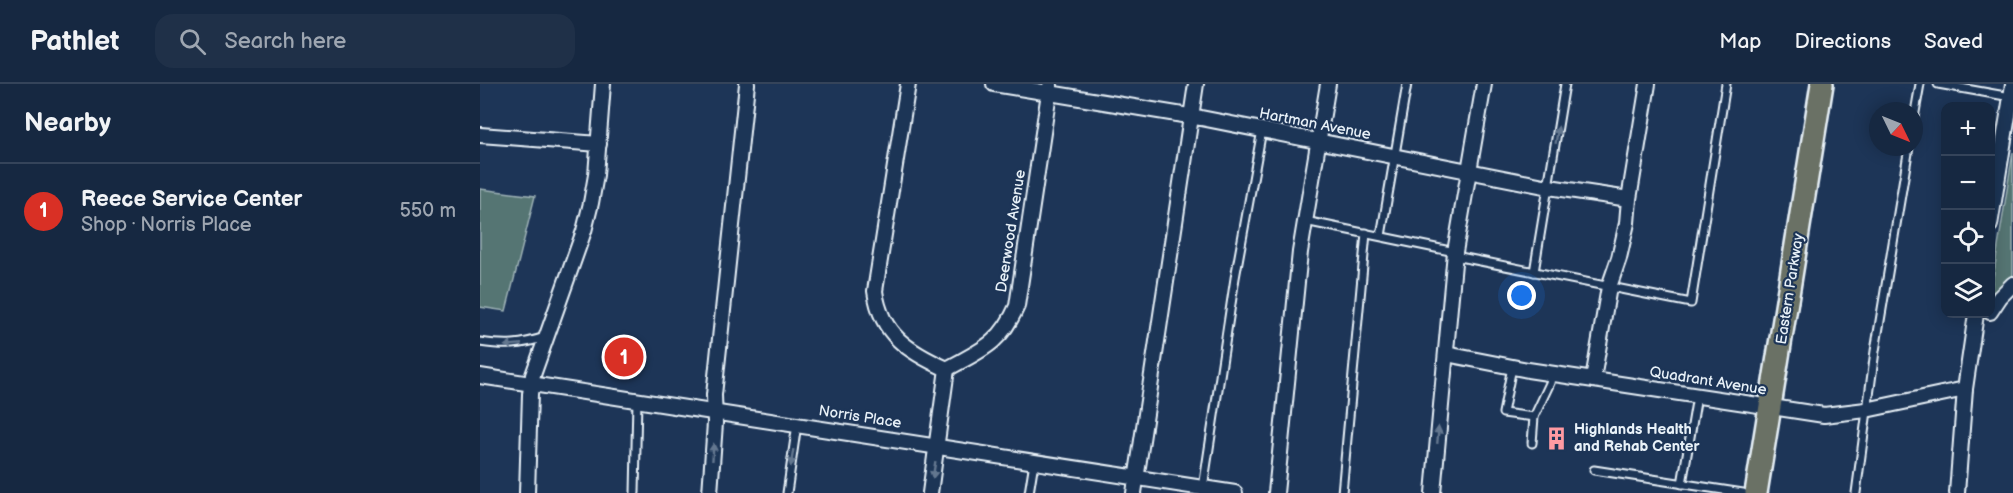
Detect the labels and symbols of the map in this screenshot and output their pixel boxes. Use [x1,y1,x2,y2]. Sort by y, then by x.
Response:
north arrow [1869,102,1923,156]
street label: Hartman Avenue [1258,104,1373,144]
one-way arrow [1553,126,1562,145]
street label: Deerwood Avenue [992,168,1030,294]
street label: Eastern Parkway [1772,232,1808,346]
your location [1507,281,1536,310]
pin: 1 [604,334,644,380]
one-way arrow [504,340,523,350]
street label: Quadrant Avenue [1648,362,1768,400]
street label: Norris Place [817,401,903,433]
place label: Highlands Health and Rehab Center [1574,420,1700,456]
one-way arrow [1434,425,1443,444]
building icon: Highlands Health and Rehab Center [1543,425,1569,451]
one-way arrow [709,443,718,462]
one-way arrow [788,449,797,468]
one-way arrow [929,460,938,479]

